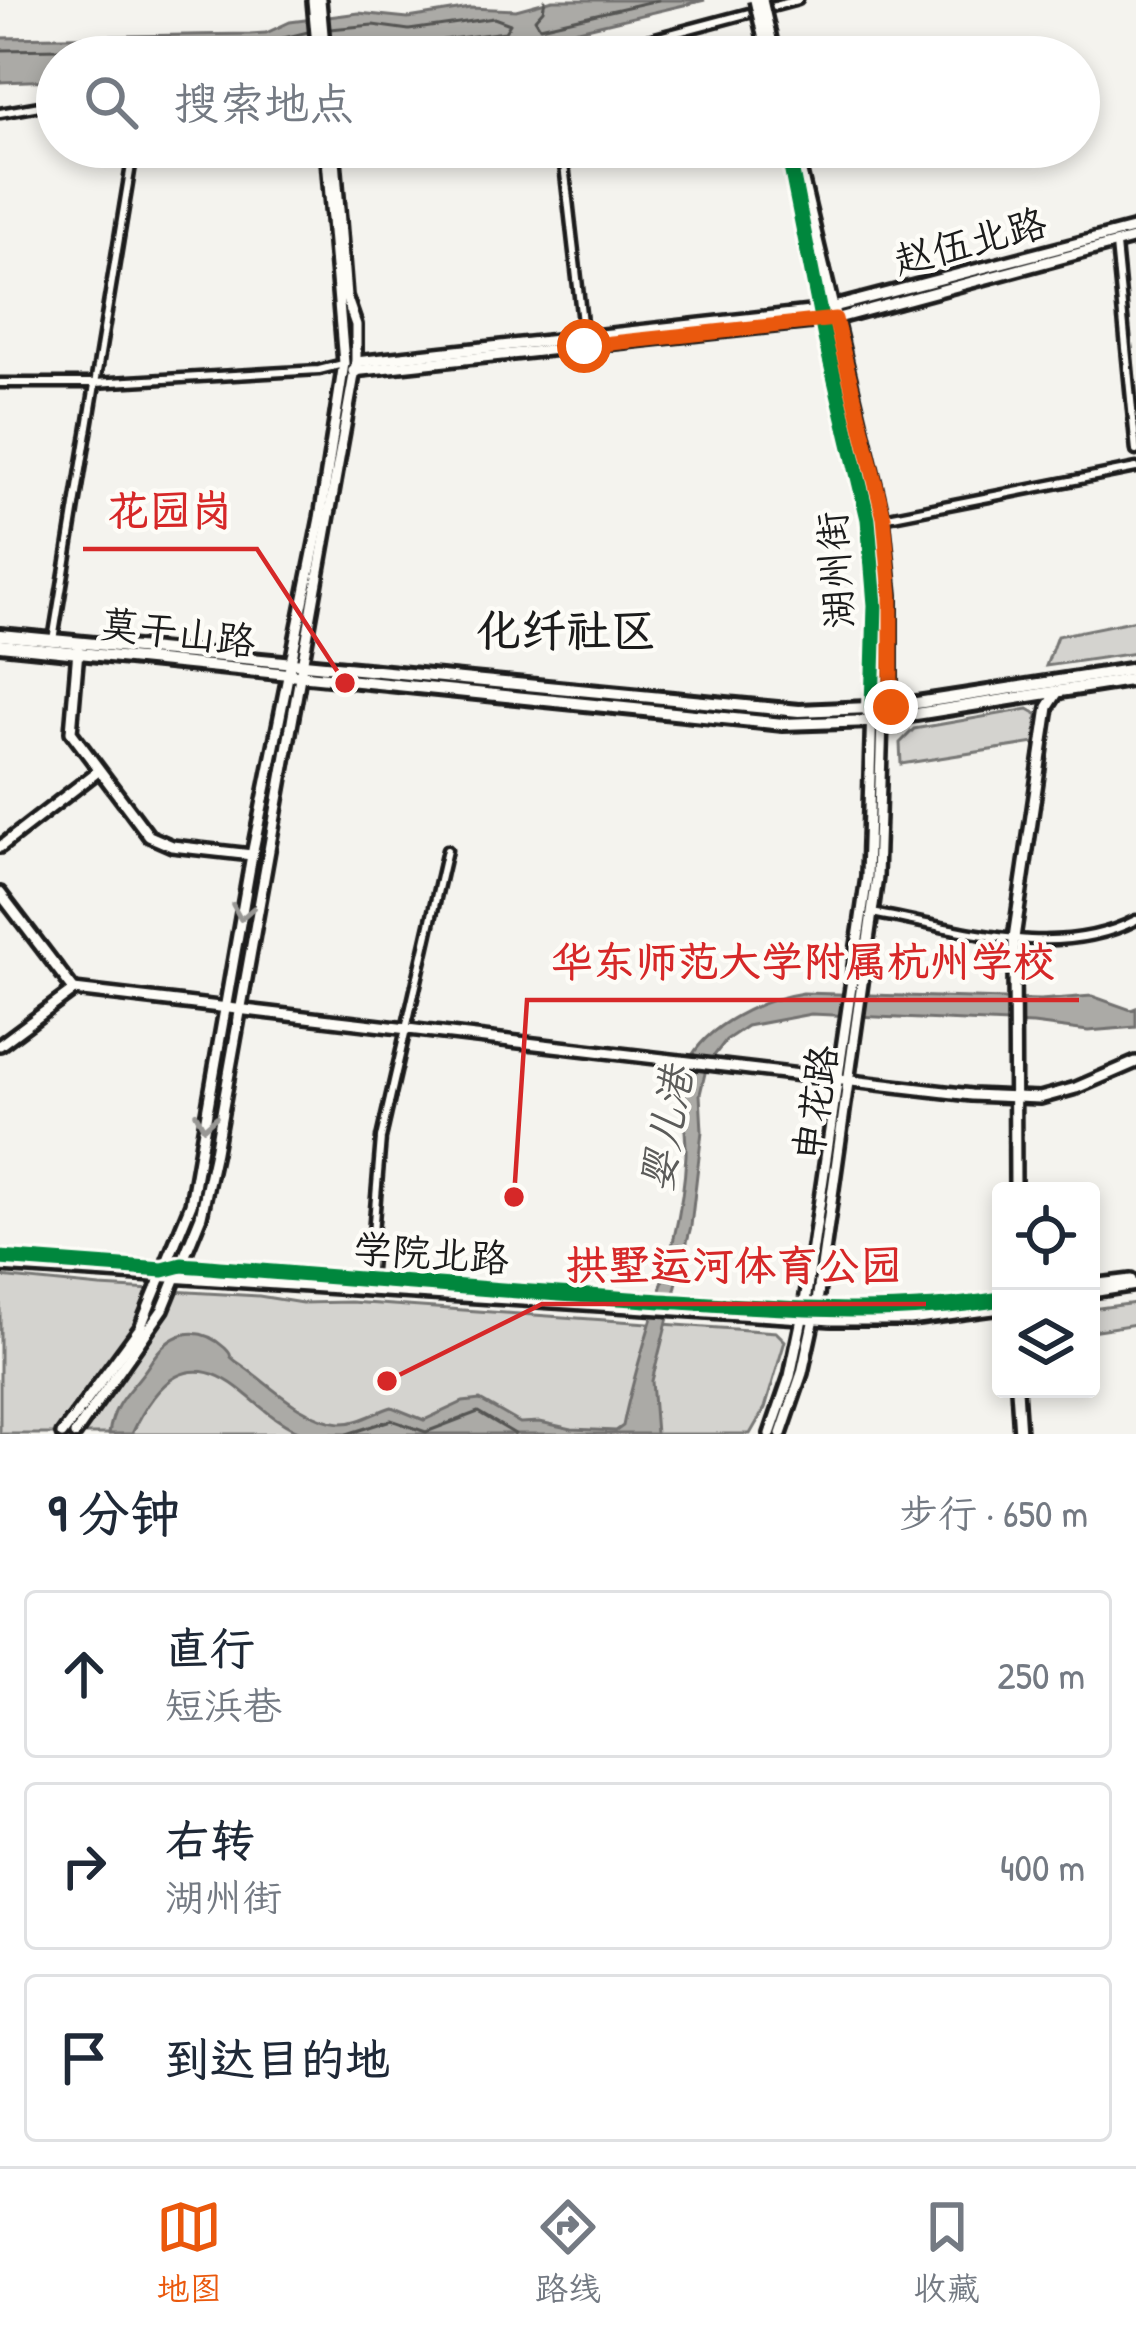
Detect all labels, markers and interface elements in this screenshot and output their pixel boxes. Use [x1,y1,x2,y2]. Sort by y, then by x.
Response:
search box [36,36,1100,168]
icon: search [78,69,144,135]
text: 搜索地点 [174,72,354,133]
street label: 赵伍北路 [888,195,1052,286]
route start [557,319,611,373]
callout: 花园岗 [83,471,257,549]
text: 花园岗 [107,481,233,538]
street label: 湖州街 [804,510,865,630]
street label: 莫干山路 [97,596,259,667]
district label: 化纤社区 [476,599,656,660]
route end [864,680,918,734]
one-way arrow [230,902,256,922]
callout: 华东师范大学附属杭州学校 [527,922,1079,1000]
text: 华东师范大学附属杭州学校 [551,932,1055,989]
street label: 申花路 [780,1041,849,1165]
water label: 婴儿港 [626,1058,705,1196]
one-way arrow [194,1111,219,1131]
map controls [992,1182,1100,1398]
button: locate [992,1182,1100,1290]
street label: 学院北路 [351,1221,511,1284]
callout: 拱墅运河体育公园 [542,1226,926,1304]
text: 拱墅运河体育公园 [566,1236,902,1293]
button: layers [992,1290,1100,1398]
text: 9 分钟 [48,1478,180,1547]
text: 步行 · 650 m [899,1486,1088,1539]
text: 直行 [165,1617,255,1678]
icon: ahead [51,1641,117,1707]
text: 250 m [997,1648,1085,1701]
text: 短浜巷 [165,1678,282,1731]
text: 右转 [165,1809,255,1870]
icon: right [51,1833,117,1899]
text: 400 m [1000,1840,1085,1893]
text: 湖州街 [165,1870,282,1923]
icon: arrive [51,2025,117,2091]
text: 到达目的地 [165,2028,390,2089]
tab: 地图 [156,2194,222,2310]
tab: 路线 [535,2194,601,2310]
tab: 收藏 [914,2194,980,2310]

